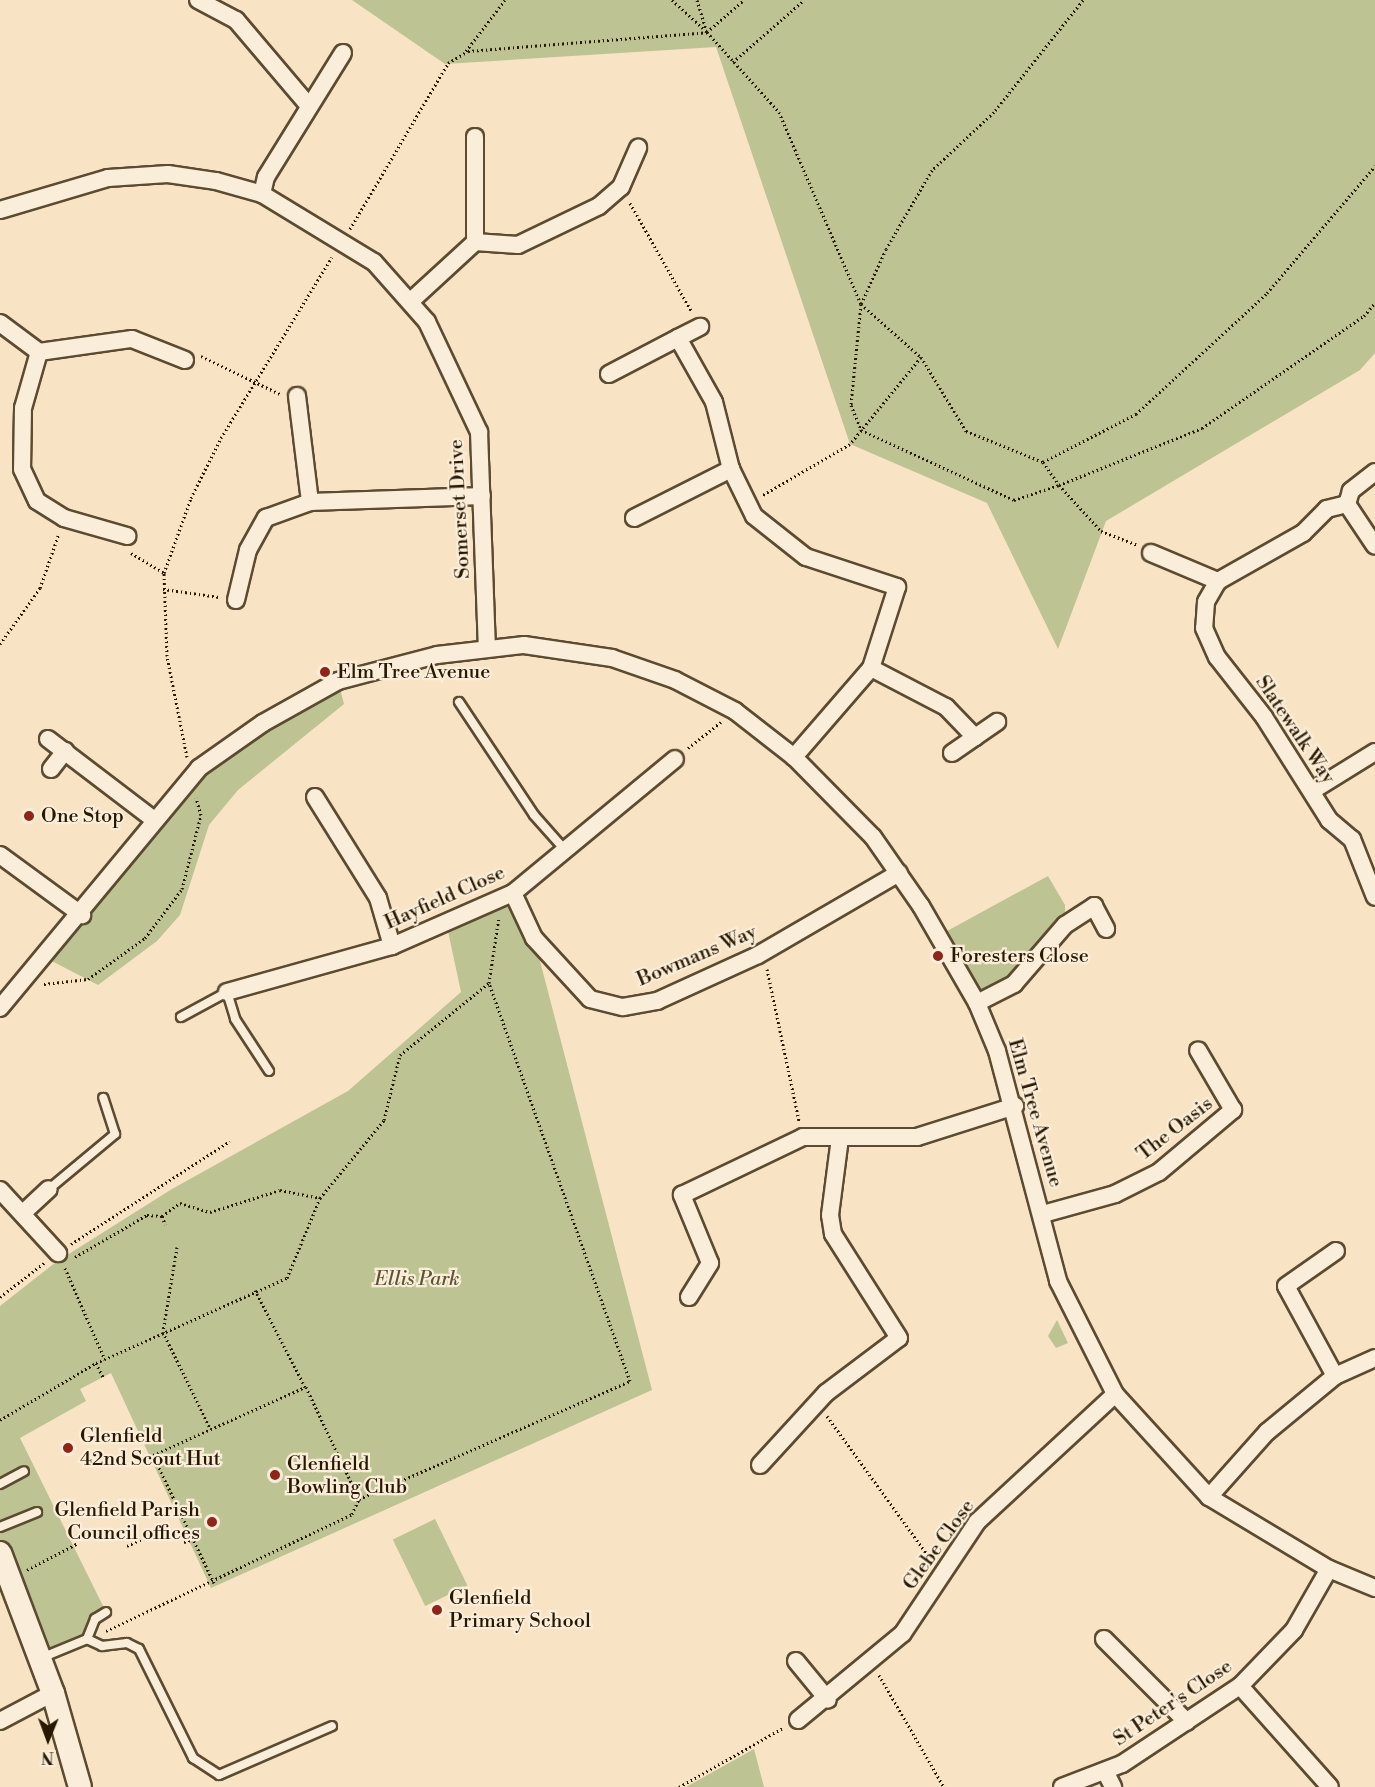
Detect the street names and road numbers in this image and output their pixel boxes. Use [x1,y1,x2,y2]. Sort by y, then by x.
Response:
street label: Somerset Drive [444,438,476,580]
street label: Slatewalk Way [1250,671,1340,789]
street label: Hayfield Close [381,861,509,935]
street label: Bowmans Way [634,920,760,992]
street label: Elm Tree Avenue [1002,1036,1068,1190]
street label: The Oasis [1132,1092,1218,1166]
street label: Glebe Close [898,1495,980,1595]
street label: St Peter's Close [1109,1654,1237,1752]

